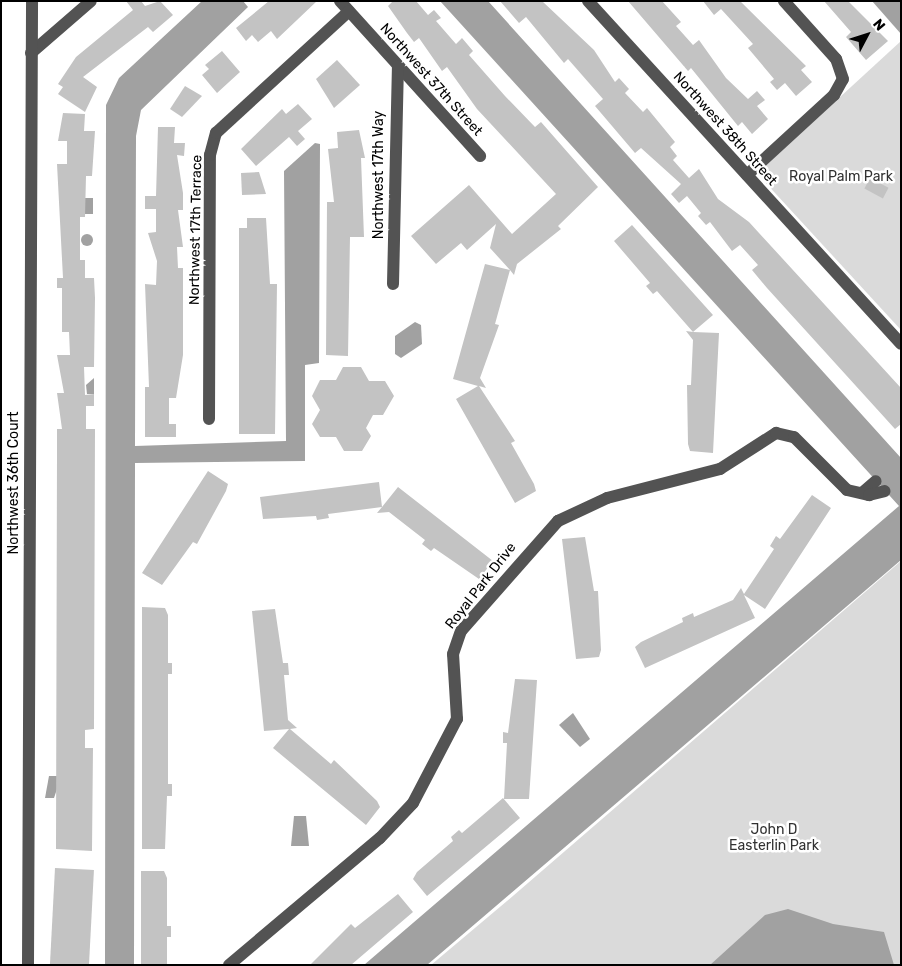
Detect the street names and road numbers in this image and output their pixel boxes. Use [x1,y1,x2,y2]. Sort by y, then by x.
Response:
street label: Northwest 37th Street [376,20,486,140]
street label: Northwest 38th Street [670,69,780,189]
street label: Northwest 17th Way [371,111,387,239]
street label: Northwest 17th Terrace [186,154,206,306]
street label: Northwest 36th Court [6,412,22,554]
street label: Royal Park Drive [442,539,520,633]

